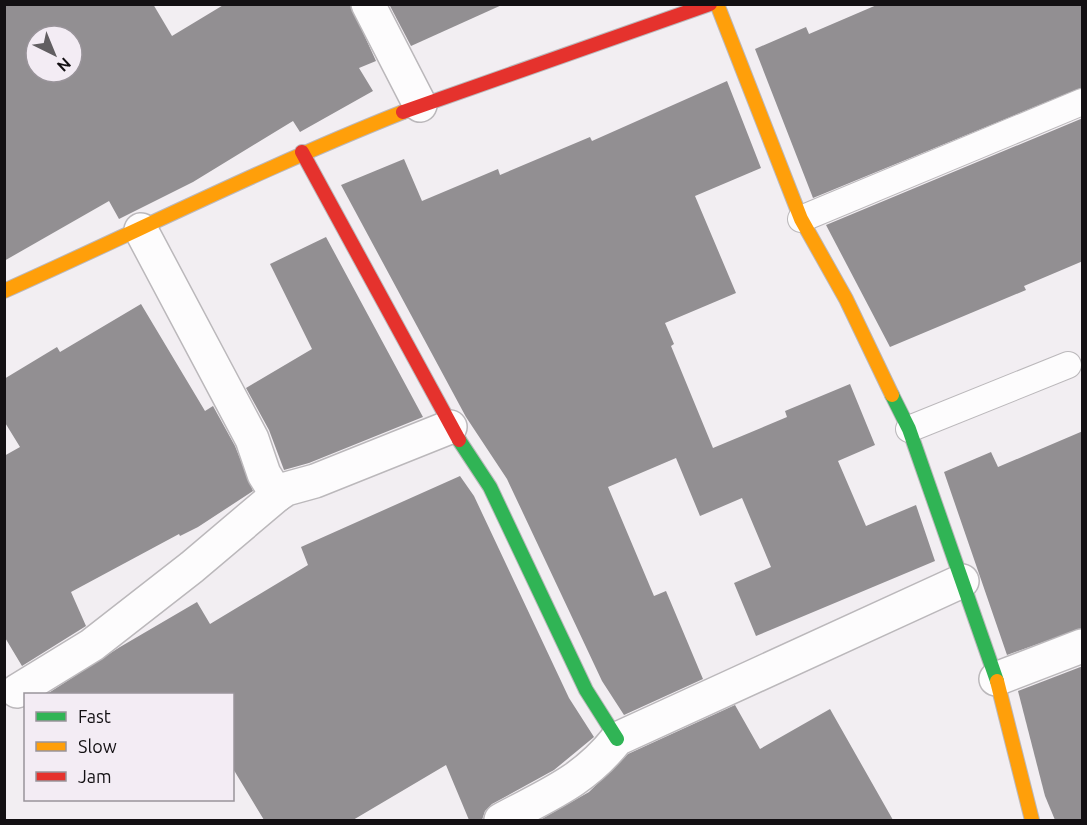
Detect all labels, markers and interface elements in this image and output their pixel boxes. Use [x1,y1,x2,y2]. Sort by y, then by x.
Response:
north arrow [24,24,84,84]
text: N [54,54,75,76]
legend [24,693,234,801]
text: Fast [78,706,111,726]
text: Slow [78,736,117,756]
text: Jam [78,766,112,786]

